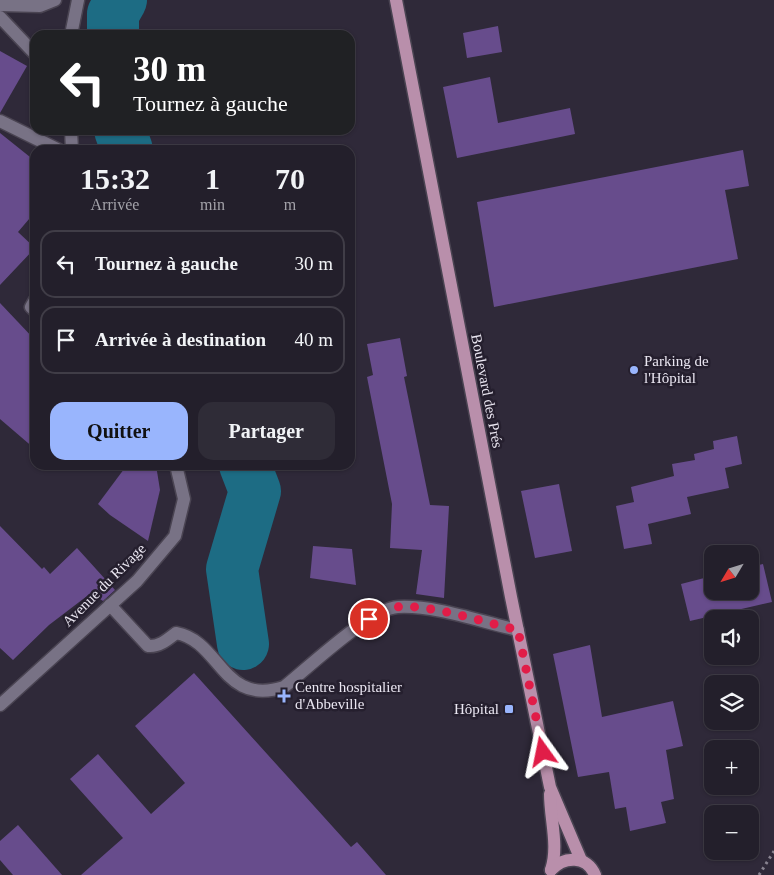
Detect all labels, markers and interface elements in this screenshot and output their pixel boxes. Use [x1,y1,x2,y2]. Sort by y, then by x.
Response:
icon: left [50,50,115,115]
text: 30 m [133,50,206,89]
text: Tournez à gauche [133,91,288,116]
text: 15:32 [80,162,150,195]
text: 1 [205,162,220,195]
text: 70 [275,162,305,195]
text: Arrivée [91,196,139,213]
text: min [200,196,225,213]
text: m [284,196,296,213]
icon: left [52,250,80,278]
text: Tournez à gauche [95,253,238,274]
text: 30 m [294,253,333,274]
icon: arrive [52,326,80,354]
text: Arrivée à destination [95,329,266,350]
text: 40 m [294,329,333,350]
street label: Boulevard des Prés [468,333,506,450]
place label: Parking de l'Hôpital [644,353,709,386]
marker: Parking de l'Hôpital [628,364,640,376]
button: Quitter [50,402,188,460]
button: Partager [198,402,335,460]
street label: Avenue du Rivage [59,540,149,630]
north arrow [704,545,759,600]
map controls [704,545,759,860]
pin [348,598,390,640]
icon: arrive [355,605,383,633]
button: sound [704,610,759,665]
button: layers [704,675,759,730]
place label: Centre hospitalier d'Abbeville [295,679,402,712]
marker: Centre hospitalier d'Abbeville [277,689,291,703]
place label: Hôpital [454,701,499,717]
marker: Hôpital [503,703,515,715]
position arrow [516,725,568,777]
button: + [704,740,759,795]
button: − [704,805,759,860]

